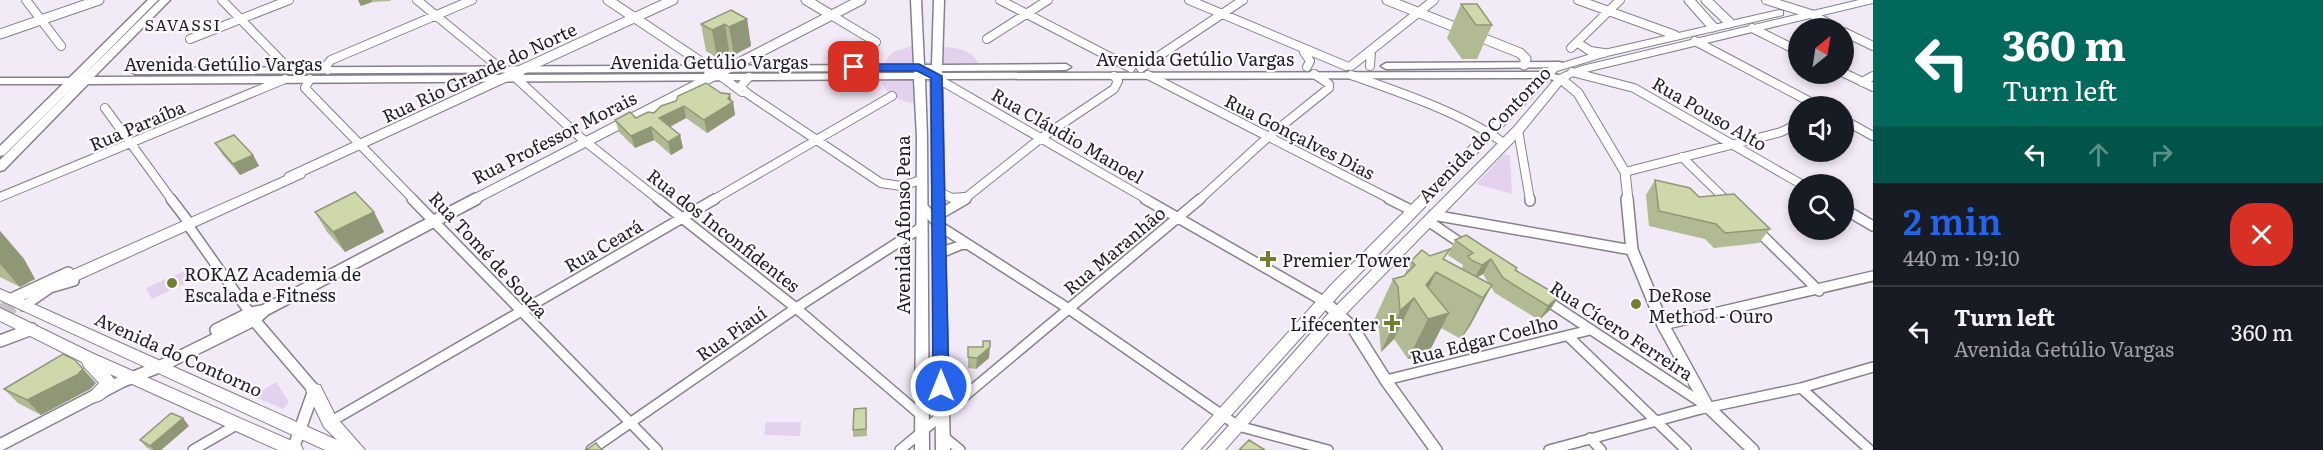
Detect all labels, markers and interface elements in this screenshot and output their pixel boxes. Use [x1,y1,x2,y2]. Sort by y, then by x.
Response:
district label: SAVASSI [144,12,222,36]
text: 360 m [2002,12,2126,74]
street label: Rua Rio Grande do Norte [377,15,581,129]
north arrow [1788,18,1854,84]
map controls [1788,18,1854,240]
icon: left [1903,24,1981,102]
pin [828,41,879,92]
street label: Avenida Getúlio Vargas [1096,45,1294,72]
street label: Avenida Getúlio Vargas [610,48,808,75]
street label: Avenida Getúlio Vargas [124,50,322,77]
icon: arrive [837,50,870,83]
street label: Avenida do Contorno [1411,60,1557,208]
street label: Rua Pouso Alto [1647,69,1773,157]
text: Turn left [2002,69,2117,109]
street label: Rua Cláudio Manoel [987,80,1149,190]
street label: Rua Professor Morais [467,84,641,190]
street label: Rua Gonçalves Dias [1220,86,1380,186]
street label: Rua Paraíba [85,93,189,157]
button: sound [1788,96,1854,162]
street label: Avenida Afonso Pena [889,135,916,315]
icon: left [2019,138,2052,171]
icon: ahead [2082,138,2115,171]
icon: right [2145,138,2178,171]
street label: Rua dos Inconfidentes [642,162,806,298]
button: search [1788,174,1854,240]
street label: Rua Tomé de Souza [423,185,555,324]
text: 2 min [1903,193,2002,246]
street label: Rua Maranhão [1057,199,1171,301]
button: close [2230,203,2293,266]
street label: Rua Ceará [559,212,648,278]
text: 440 m · 19:10 [1903,242,2020,272]
place label: Premier Tower [1282,246,1411,273]
marker: Premier Tower [1259,250,1277,268]
place label: ROKAZ Academia de Escalada e Fitness [184,260,361,308]
street label: Rua Cícero Ferreira [1545,273,1699,387]
marker: ROKAZ Academia de Escalada e Fitness [165,276,179,290]
place label: DeRose Method - Ouro [1648,281,1773,329]
marker: DeRose Method - Ouro [1629,297,1643,311]
street label: Rua Piauí [690,299,772,367]
text: Turn left [1954,300,2055,333]
street label: Avenida do Contorno [91,305,267,403]
street label: Rua Edgar Coelho [1407,308,1561,370]
place label: Lifecenter [1290,310,1378,337]
marker: Lifecenter [1383,314,1401,332]
icon: left [1903,315,1936,348]
text: 360 m [2231,315,2293,348]
text: Avenida Getúlio Vargas [1954,333,2174,363]
position arrow [909,354,973,418]

